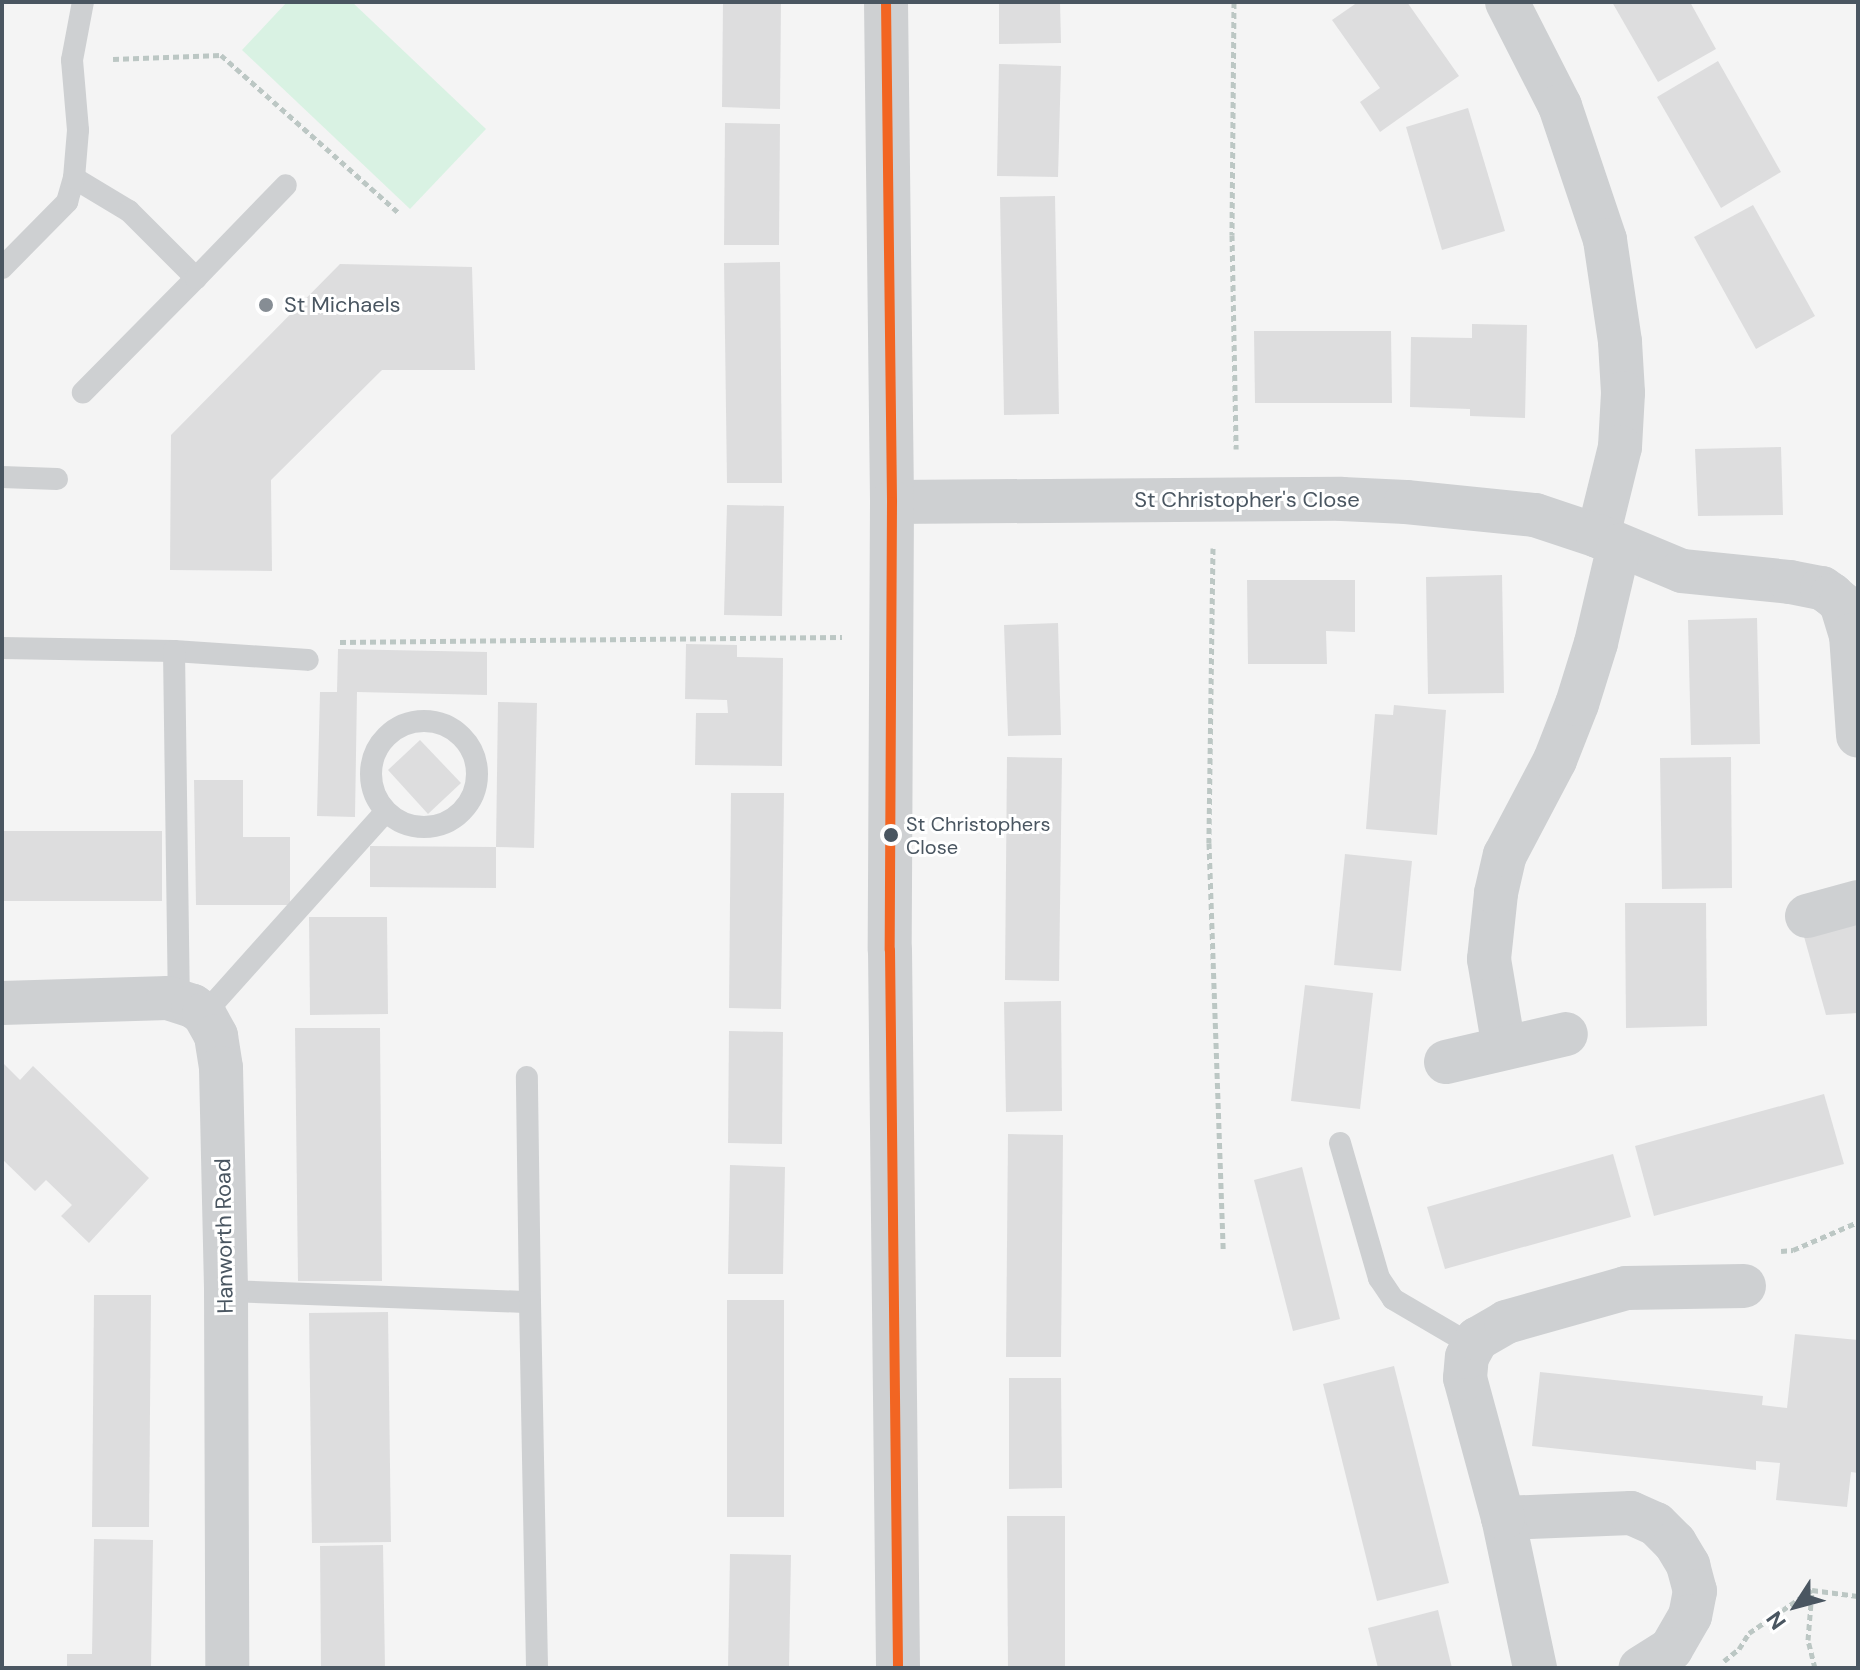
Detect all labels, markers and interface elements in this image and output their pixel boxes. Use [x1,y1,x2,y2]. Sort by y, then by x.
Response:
place label: St Michaels [284,292,401,318]
marker: St Michaels [255,294,277,316]
street label: St Christopher's Close [1134,487,1360,513]
place label: St Christophers Close [906,812,1051,859]
marker: St Christophers Close [883,827,899,843]
street label: Hanworth Road [209,1158,239,1314]
north arrow [1756,1566,1836,1646]
text: N [1760,1605,1793,1635]

